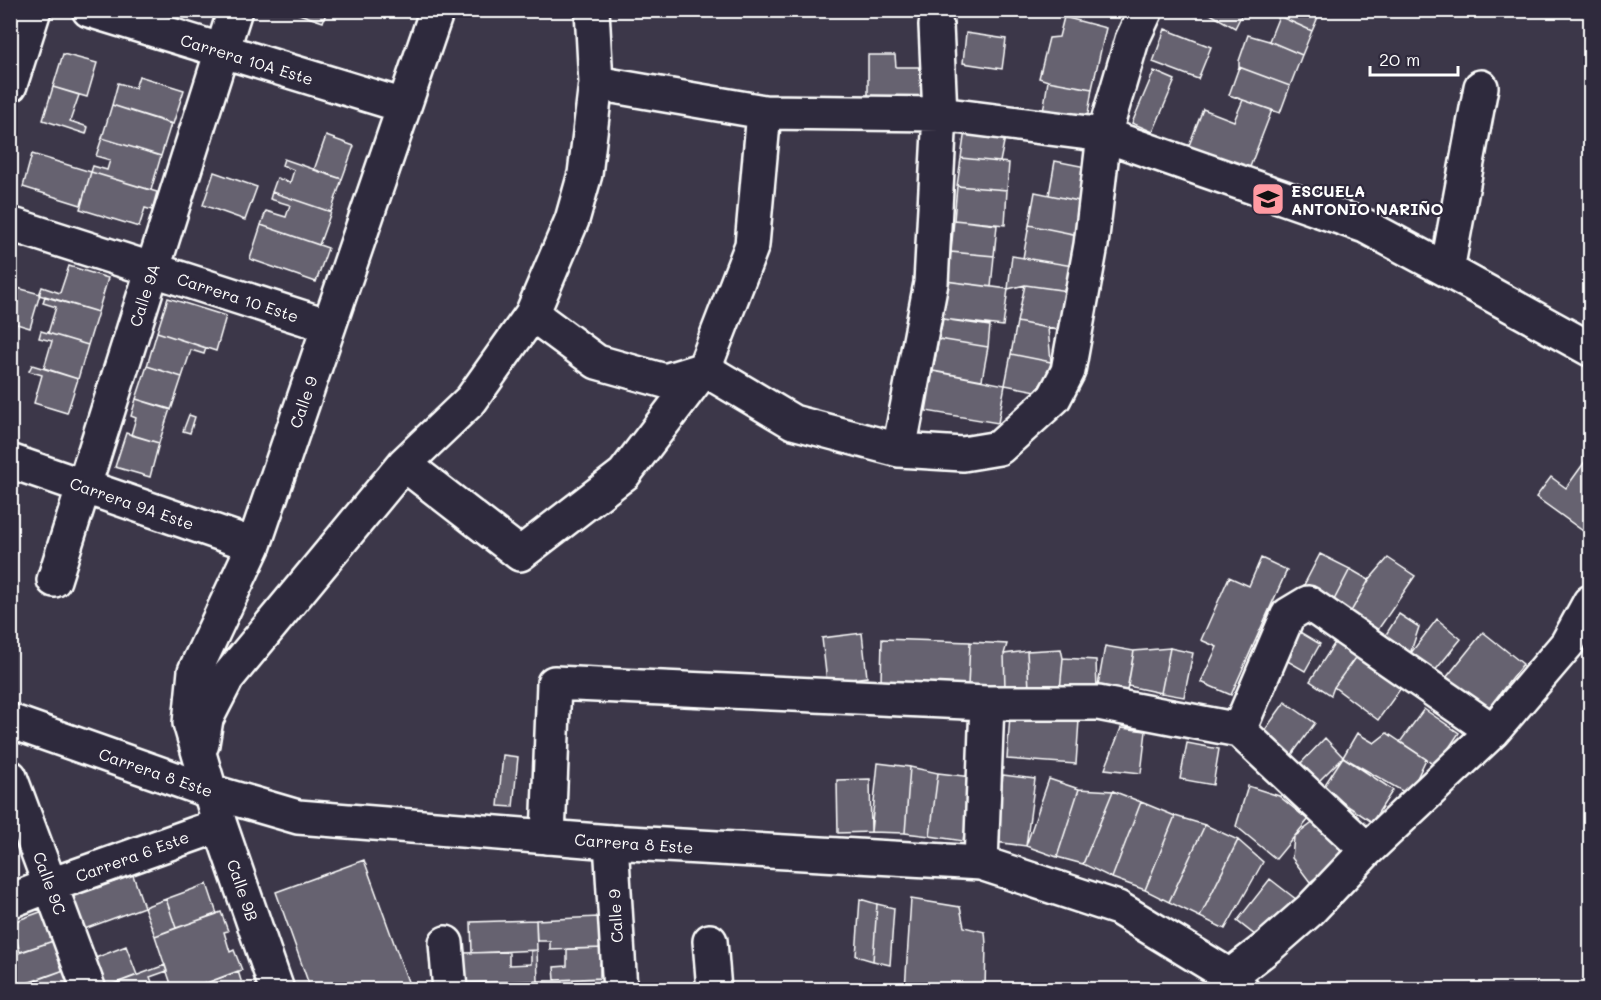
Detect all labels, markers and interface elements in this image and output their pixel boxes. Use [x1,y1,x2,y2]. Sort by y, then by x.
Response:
street label: Carrera 10A Este [178,29,316,89]
scale bar [1370,39,1458,77]
text: 20 m [1379,47,1420,71]
place label: ESCUELA ANTONIO NARIÑO [1291,180,1443,219]
school or university icon: ESCUELA ANTONIO NARIÑO [1250,181,1286,217]
street label: Calle 9A [124,261,164,329]
street label: Carrera 10 Este [175,267,301,327]
street label: Calle 9 [284,373,322,431]
street label: Carrera 9A Este [67,472,197,534]
street label: Carrera 8 Este [96,743,216,801]
street label: Carrera 6 Este [72,826,192,886]
street label: Carrera 8 Este [574,828,694,858]
street label: Calle 9C [29,849,71,917]
street label: Calle 9B [223,856,263,924]
street label: Calle 9 [603,889,627,943]

